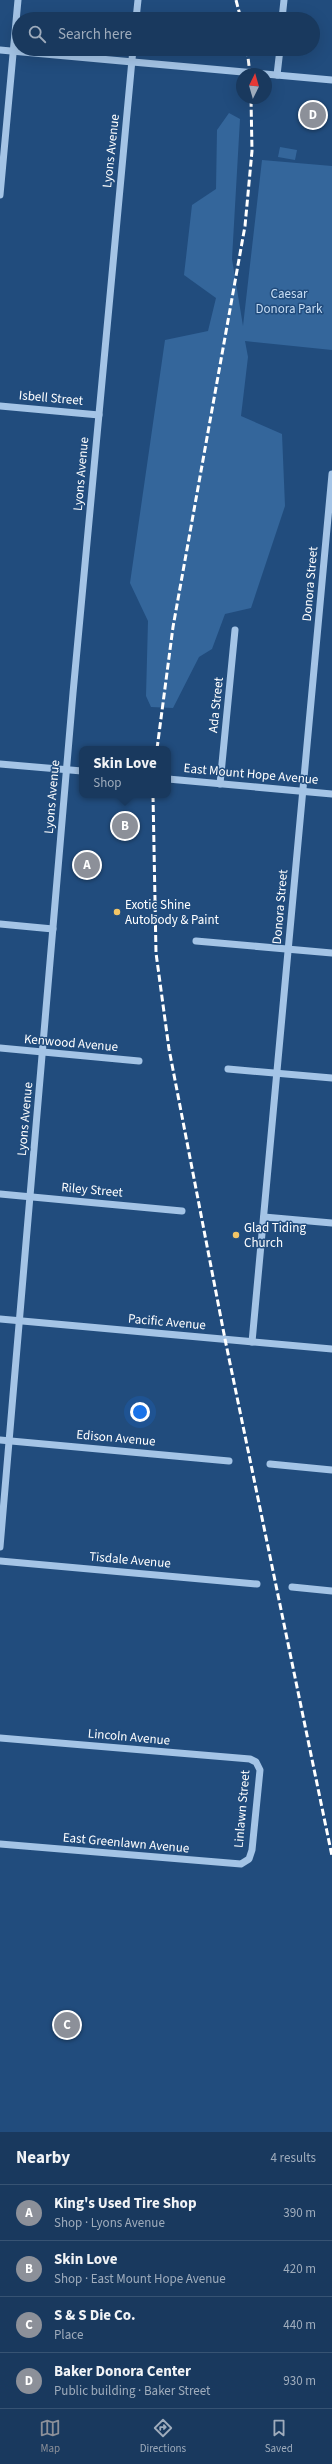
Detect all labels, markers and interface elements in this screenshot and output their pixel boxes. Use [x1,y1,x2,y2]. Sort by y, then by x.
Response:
search box [12,12,320,56]
icon: search [26,23,48,45]
text: Search here [58,24,132,45]
north arrow [236,68,272,104]
pin: D [300,100,326,130]
street label: Lyons Avenue [98,113,124,189]
park label: Caesar Donora Park [256,285,323,318]
street label: Isbell Street [18,386,84,410]
street label: Lyons Avenue [69,436,93,512]
street label: Donora Street [298,545,322,622]
street label: Ada Street [204,676,228,734]
popup [79,746,171,798]
text: Skin Love [93,753,157,774]
street label: Lyons Avenue [40,759,64,835]
street label: East Mount Hope Avenue [183,759,319,789]
text: Shop [93,774,122,792]
pin: B [112,811,138,841]
pin: A [74,850,100,880]
street label: Donora Street [268,868,292,945]
place label: Exotic Shine Autobody & Paint [125,896,220,929]
marker: Exotic Shine Autobody & Paint [112,907,122,917]
street label: Kenwood Avenue [23,1030,119,1056]
street label: Lyons Avenue [13,1081,37,1157]
street label: Riley Street [60,1178,124,1202]
place label: Glad Tiding Church [244,1219,306,1252]
marker: Glad Tiding Church [231,1230,241,1240]
street label: Pacific Avenue [127,1310,207,1334]
your location [130,1402,150,1422]
street label: Edison Avenue [76,1426,156,1450]
street label: Tisdale Avenue [88,1547,172,1573]
street label: Lincoln Avenue [87,1724,171,1750]
street label: Linlawn Street [230,1769,254,1849]
street label: East Greenlawn Avenue [62,1829,190,1857]
pin: C [54,2010,80,2040]
text: Nearby [16,2146,70,2170]
text: 4 results [271,2149,316,2167]
text: King's Used Tire Shop [54,2193,197,2214]
text: A [25,2204,33,2222]
text: 390 m [283,2204,316,2222]
text: Shop · Lyons Avenue [54,2214,165,2232]
text: Skin Love [54,2249,118,2270]
text: B [25,2260,33,2278]
text: 420 m [283,2260,316,2278]
text: Shop · East Mount Hope Avenue [54,2270,226,2288]
text: S & S Die Co. [54,2305,136,2326]
text: C [25,2316,33,2334]
text: 440 m [283,2316,316,2334]
text: Place [54,2326,83,2344]
text: Baker Donora Center [54,2361,191,2382]
text: D [25,2372,33,2390]
text: 930 m [283,2372,316,2390]
text: Public building · Baker Street [54,2382,210,2400]
tab: Map [39,2417,61,2456]
tab: Directions [140,2417,186,2456]
tab: Saved [265,2417,293,2456]

